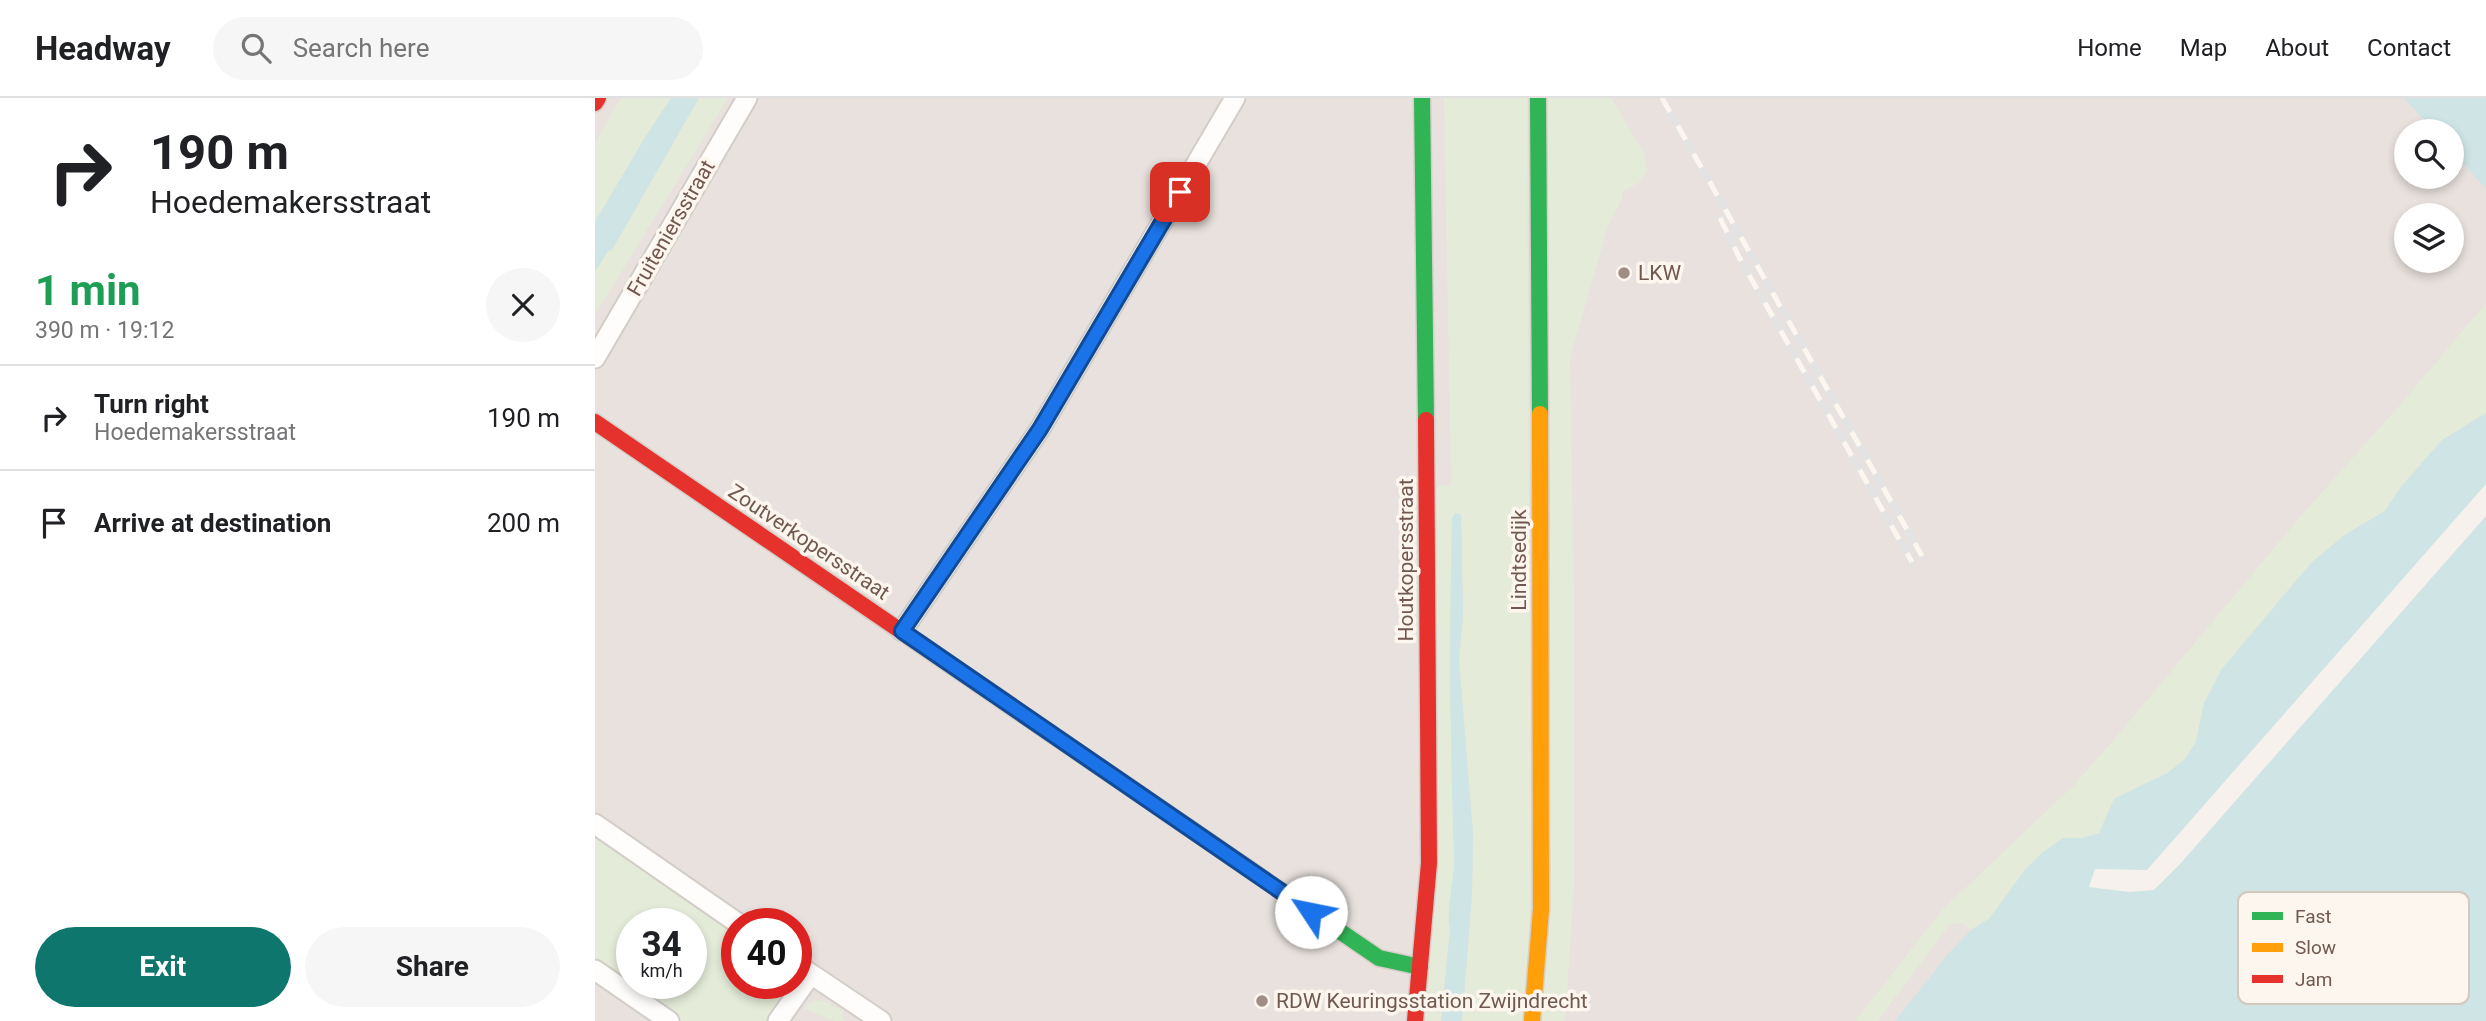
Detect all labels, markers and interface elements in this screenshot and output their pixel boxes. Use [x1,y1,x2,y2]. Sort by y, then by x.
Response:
search box [213,17,703,80]
text: Headway [35,29,171,68]
icon: search [237,29,275,67]
text: Search here [293,33,429,63]
text: Home [2077,34,2142,62]
text: Map [2180,34,2227,62]
text: About [2265,34,2329,62]
text: Contact [2367,34,2451,62]
map controls [2394,119,2464,273]
button: search [2394,119,2464,189]
text: 190 m [150,124,289,181]
icon: right [35,126,126,217]
street label: Fruiteniersstraat [622,156,720,300]
pin [1150,162,1210,222]
icon: arrive [1161,173,1199,211]
text: Hoedemakersstraat [150,183,431,221]
button: layers [2394,203,2464,273]
place label: LKW [1638,261,1681,285]
marker: LKW [1616,265,1632,281]
text: 1 min [35,266,141,315]
button: close [486,268,560,342]
text: 390 m · 19:12 [35,317,174,344]
text: Turn right [94,389,209,419]
icon: right [35,399,73,437]
text: 190 m [487,403,560,433]
text: Hoedemakersstraat [94,419,296,446]
street label: Houtkopersstraat [1394,478,1418,642]
street label: Zoutverkopersstraat [724,479,894,605]
icon: arrive [35,504,73,542]
text: Arrive at destination [94,508,331,538]
text: 200 m [487,508,560,538]
street label: Lindtsedijk [1507,509,1531,611]
position arrow [1274,875,1348,949]
legend [2238,892,2469,1004]
text: Fast [2295,905,2332,928]
speed limit sign: 40 [721,908,812,999]
text: 34 [641,924,682,965]
button: Exit [35,927,291,1007]
button: Share [305,927,560,1007]
text: Slow [2295,936,2336,959]
text: km/h [640,960,683,981]
text: Jam [2295,968,2332,991]
place label: RDW Keuringsstation Zwijndrecht [1276,989,1588,1013]
marker: RDW Keuringsstation Zwijndrecht [1254,993,1270,1009]

